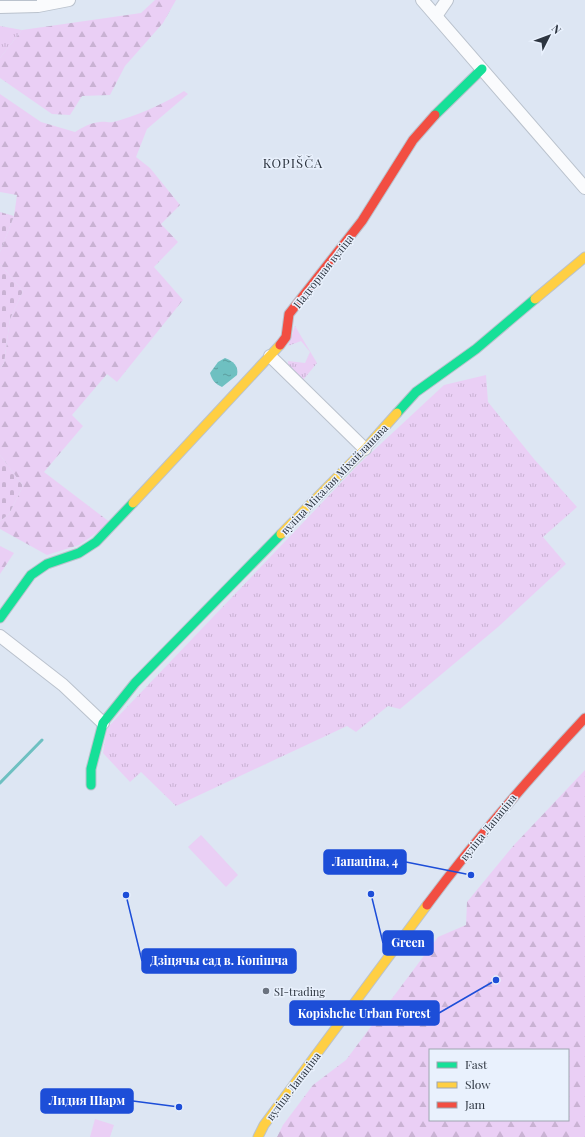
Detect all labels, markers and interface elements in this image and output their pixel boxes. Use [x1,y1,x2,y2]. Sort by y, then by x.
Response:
north arrow [529,16,569,56]
text: N [549,21,565,37]
district label: KOPIŠČA [263,154,323,171]
street label: Падгорная вуліца [289,231,357,311]
street label: вуліца Мікалая Міхайлашава [277,420,391,538]
street label: вуліца Лапаціна [456,790,520,864]
callout: Лапаціна, 4 [324,850,406,874]
text: Лапаціна, 4 [331,853,398,869]
callout: Green [383,931,433,955]
text: Green [391,934,425,950]
callout: Дзіцячы сад в. Копішча [142,949,296,973]
text: Дзіцячы сад в. Копішча [150,952,289,968]
place label: SI-trading [274,984,325,999]
marker: SI-trading [261,986,271,996]
callout: Kopishche Urban Forest [290,1001,439,1025]
text: Kopishche Urban Forest [298,1005,431,1021]
street label: вуліца Лапаціна [262,1048,324,1123]
legend [429,1049,569,1121]
text: Fast [465,1056,488,1072]
text: Slow [465,1076,491,1092]
callout: Лидия Шарм [41,1089,133,1113]
text: Лидия Шарм [48,1092,125,1108]
text: Jam [464,1096,486,1112]

